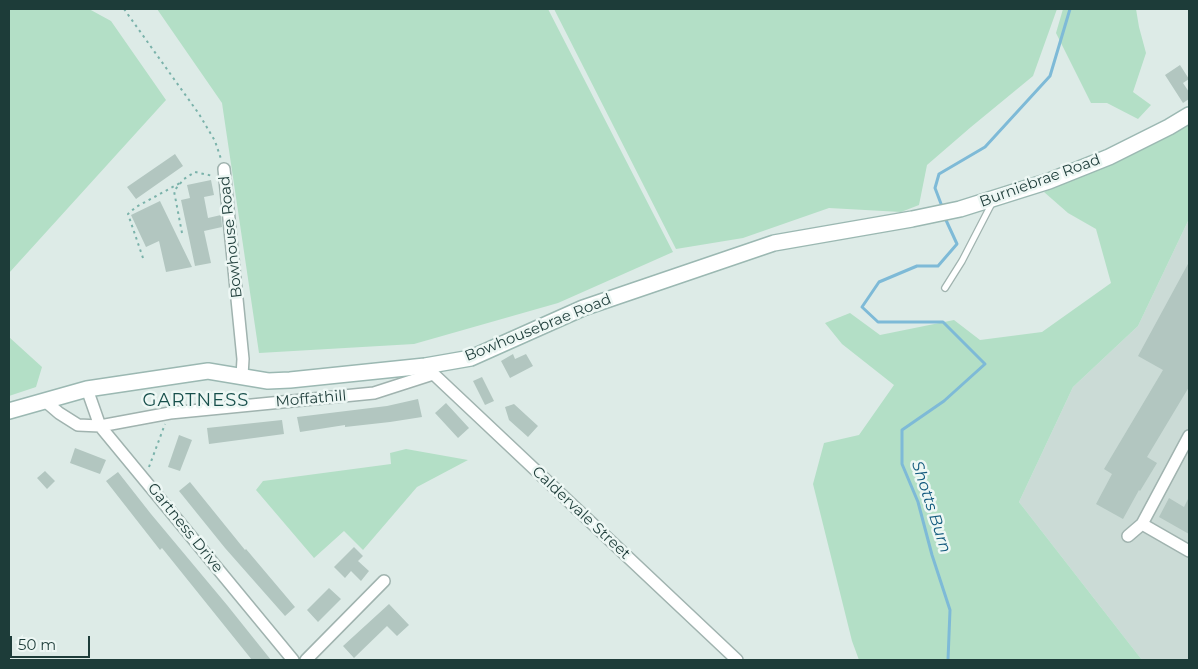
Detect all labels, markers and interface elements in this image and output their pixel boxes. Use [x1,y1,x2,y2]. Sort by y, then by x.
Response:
street label: Burniebrae Road [977,151,1103,211]
street label: Bowhouse Road [216,175,246,299]
street label: Bowhousebrae Road [462,290,614,366]
street label: Moffathill [275,387,347,411]
district label: GARTNESS [142,390,250,412]
water label: Shotts Burn [907,459,955,555]
street label: Caldervale Street [528,463,634,563]
street label: Gartness Drive [143,480,227,576]
scale bar [12,626,92,658]
text: 50 m [18,635,56,654]

